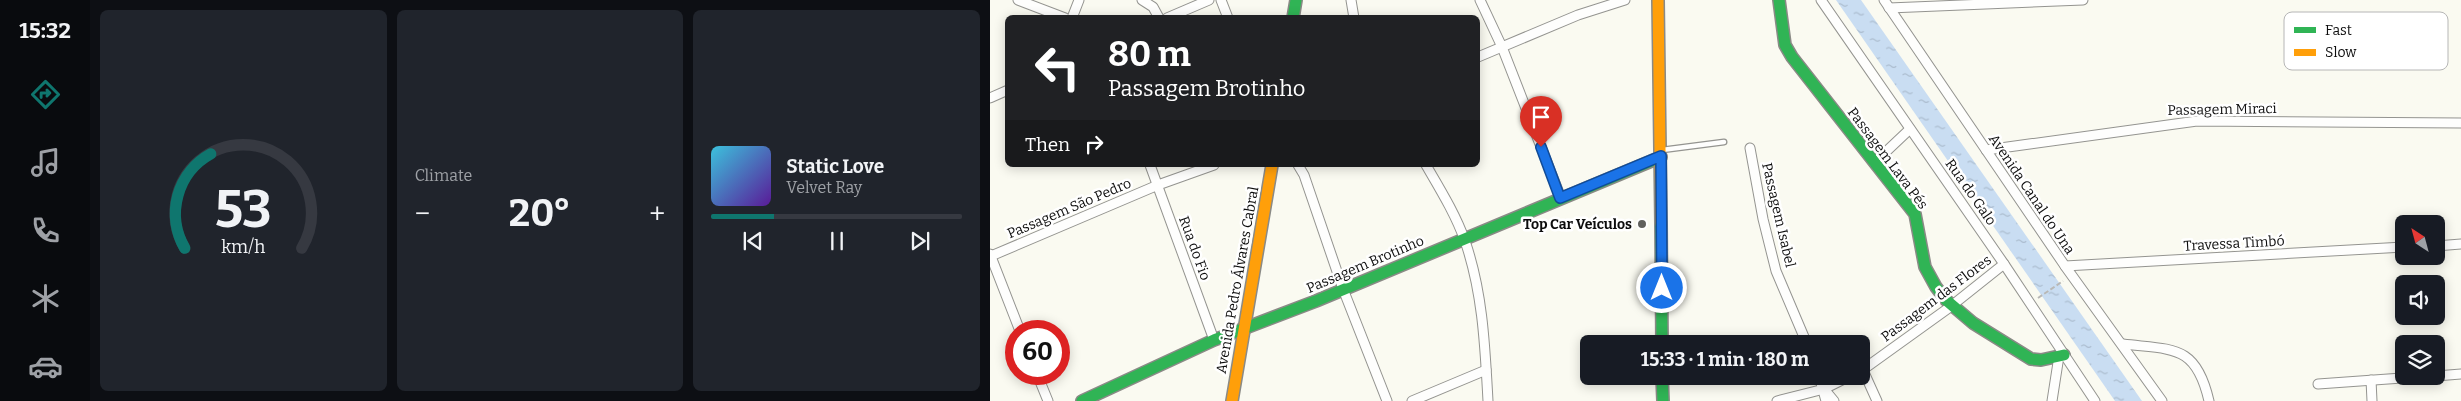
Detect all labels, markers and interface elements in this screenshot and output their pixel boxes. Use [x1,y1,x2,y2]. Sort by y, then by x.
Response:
legend [2284,12,2448,70]
text: 15:32 [19,17,71,44]
text: Fast [2325,22,2352,39]
text: 80 m [1108,33,1191,75]
icon: left [1025,35,1090,100]
text: Slow [2325,44,2357,61]
text: Passagem Brotinho [1108,75,1305,102]
icon: directions [28,77,63,112]
pin [1520,96,1562,147]
street label: Passagem Miraci [2167,100,2277,119]
icon: arrive [1527,103,1555,131]
street label: Passagem Lava Pés [1844,104,1931,213]
icon: right [1080,130,1108,158]
street label: Avenida Canal do Una [1985,131,2078,258]
text: Then [1025,133,1070,156]
icon: music [28,145,63,180]
text: Static Love [786,155,884,178]
street label: Rua do Galo [1942,156,2000,229]
street label: Passagem Isabel [1758,161,1799,269]
text: Climate [415,166,472,185]
street label: Passagem São Pedro [1005,175,1134,242]
text: 53 [215,178,272,241]
text: Velvet Ray [786,178,862,197]
street label: Avenida Pedro Álvares Cabral [1212,185,1262,375]
text: 20° [509,190,571,236]
text: − [415,197,430,230]
text: + [649,197,665,230]
icon: phone [28,213,63,248]
street label: Rua do Fio [1175,214,1214,283]
north arrow [2395,215,2445,265]
map controls [2395,215,2445,385]
place label: Top Car Veículos [1523,216,1632,233]
marker: Top Car Veículos [1636,218,1648,230]
icon: previous [739,227,767,255]
icon: pause [823,227,851,255]
icon: next [906,227,934,255]
street label: Passagem Brotinho [1304,232,1426,297]
street label: Travessa Timbó [2183,232,2285,255]
text: km/h [221,236,265,258]
street label: Passagem das Flores [1878,251,1995,345]
position arrow [1635,261,1687,313]
button: sound [2395,275,2445,325]
icon: climate [28,281,63,316]
speed limit sign: 60 [1005,320,1070,385]
button: layers [2395,335,2445,385]
text: 15:33 · 1 min · 180 m [1641,348,1809,371]
icon: car [28,349,63,384]

